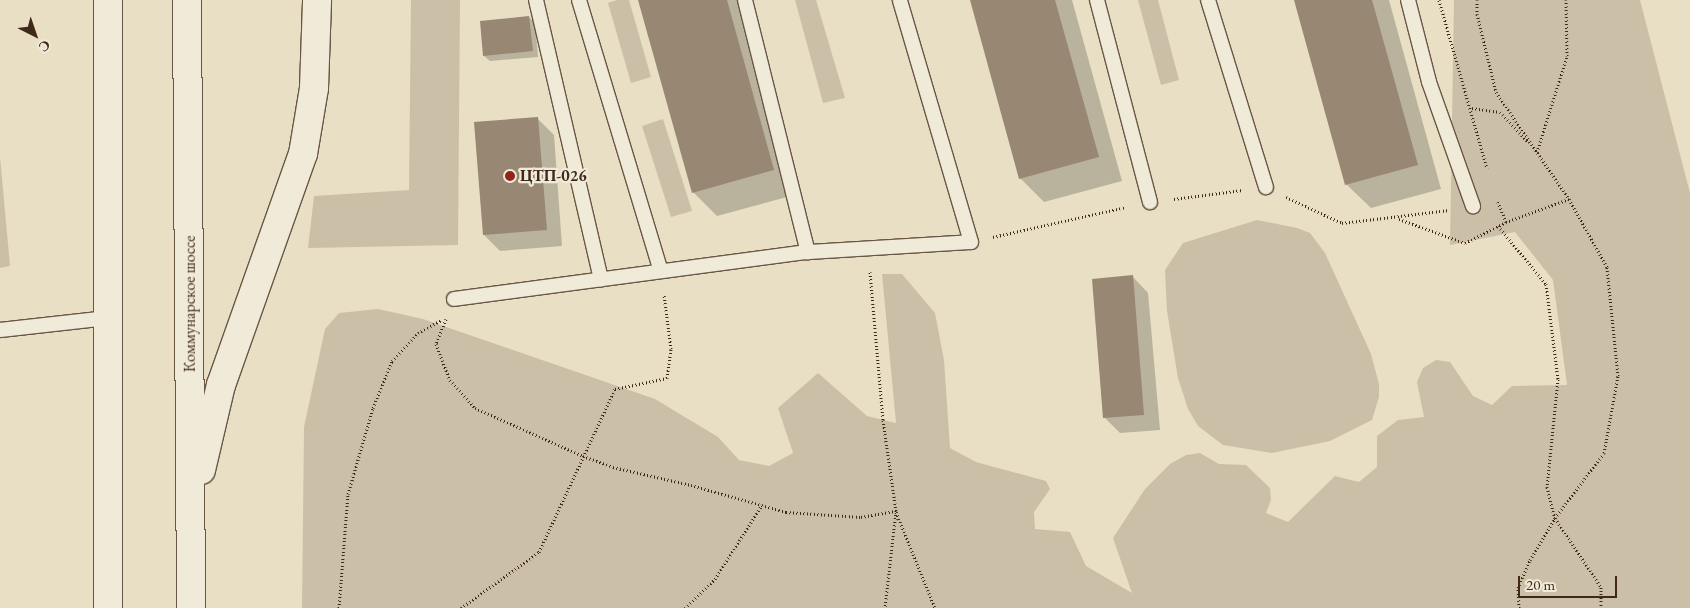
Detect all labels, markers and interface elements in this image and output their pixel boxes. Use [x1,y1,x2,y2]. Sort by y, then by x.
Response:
north arrow [10,10,60,60]
text: С [35,36,54,56]
place label: ЦТП-026 [520,166,587,186]
marker: ЦТП-026 [504,170,516,182]
street label: Коммунарское шоссе [180,236,200,372]
scale bar [1520,566,1619,598]
text: 20 m [1526,575,1555,594]

